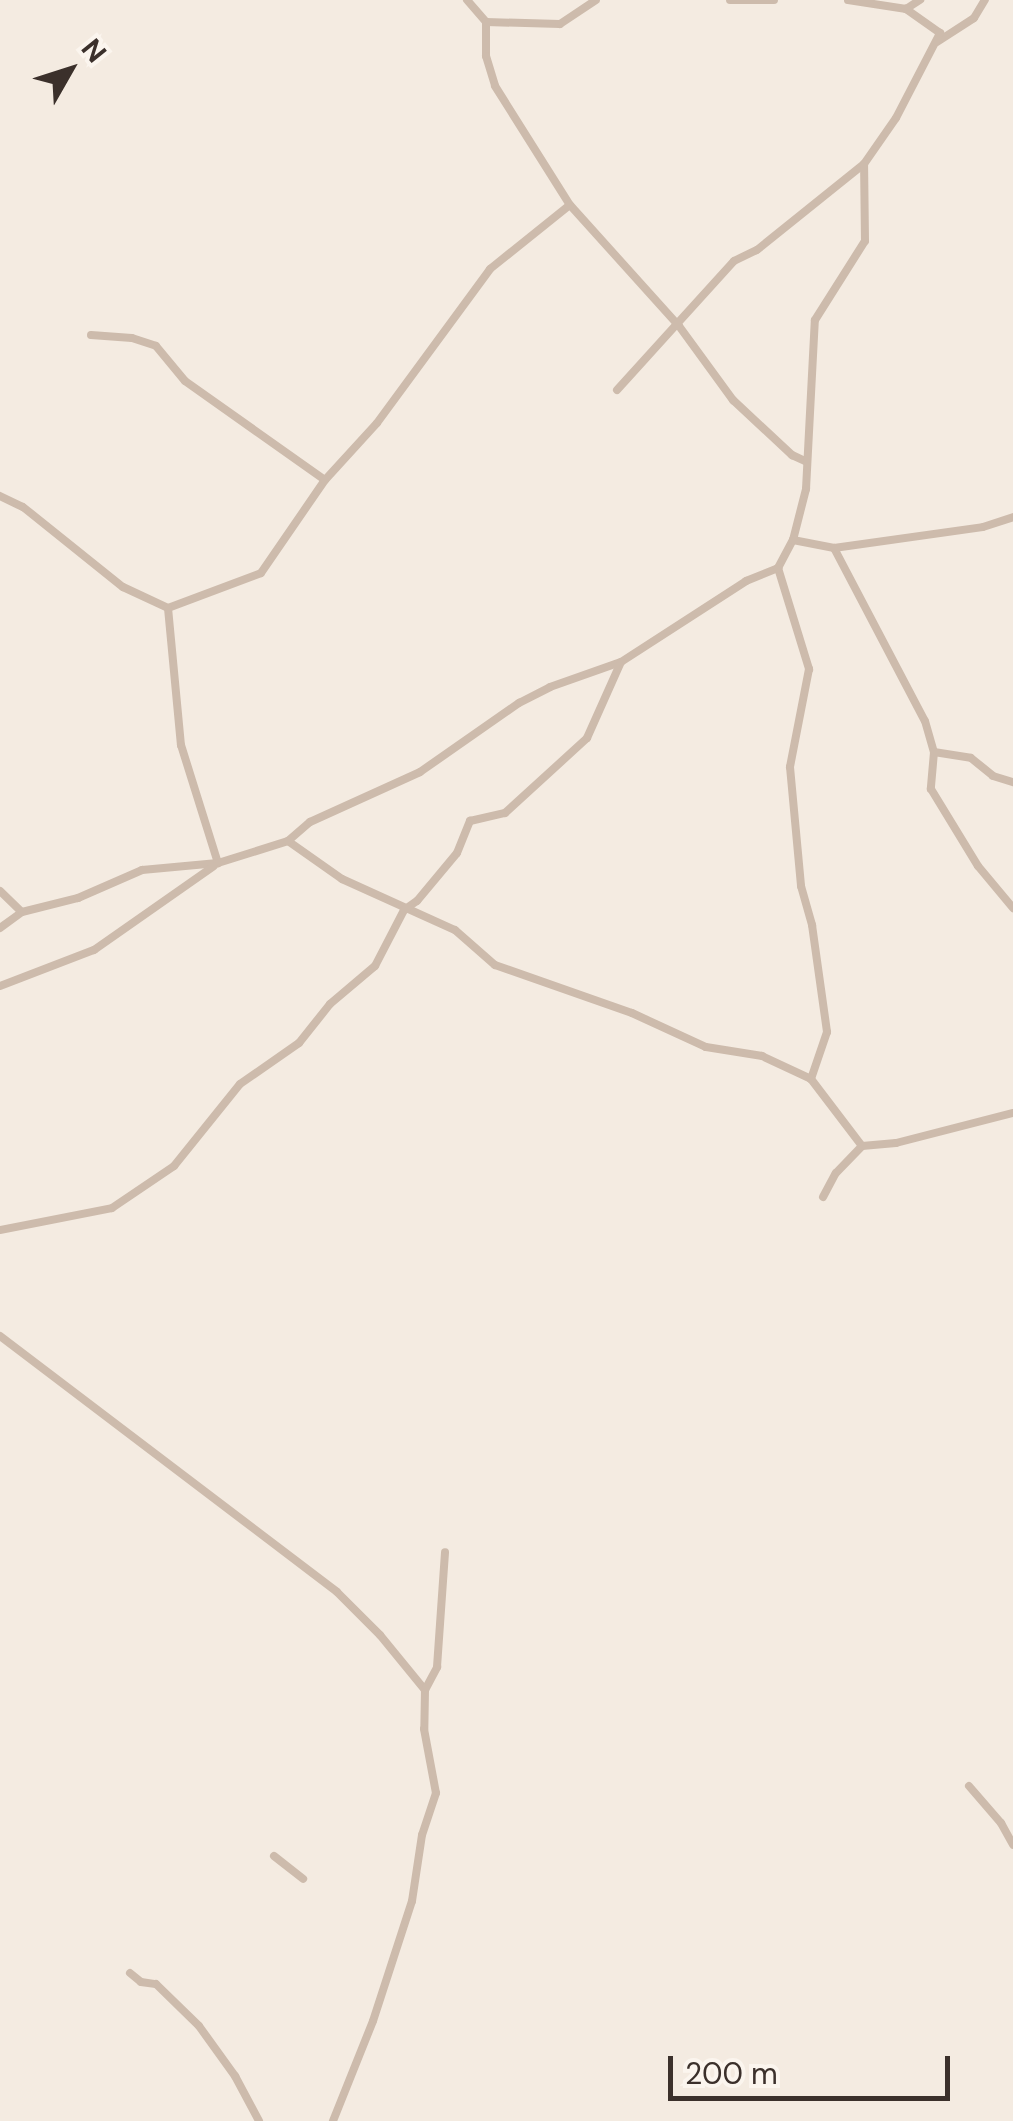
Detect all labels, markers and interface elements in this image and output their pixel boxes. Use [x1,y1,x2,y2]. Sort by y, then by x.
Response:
north arrow [20,20,120,120]
text: N [73,31,115,70]
scale bar [673,2036,956,2098]
text: 200 m [685,2054,778,2093]

